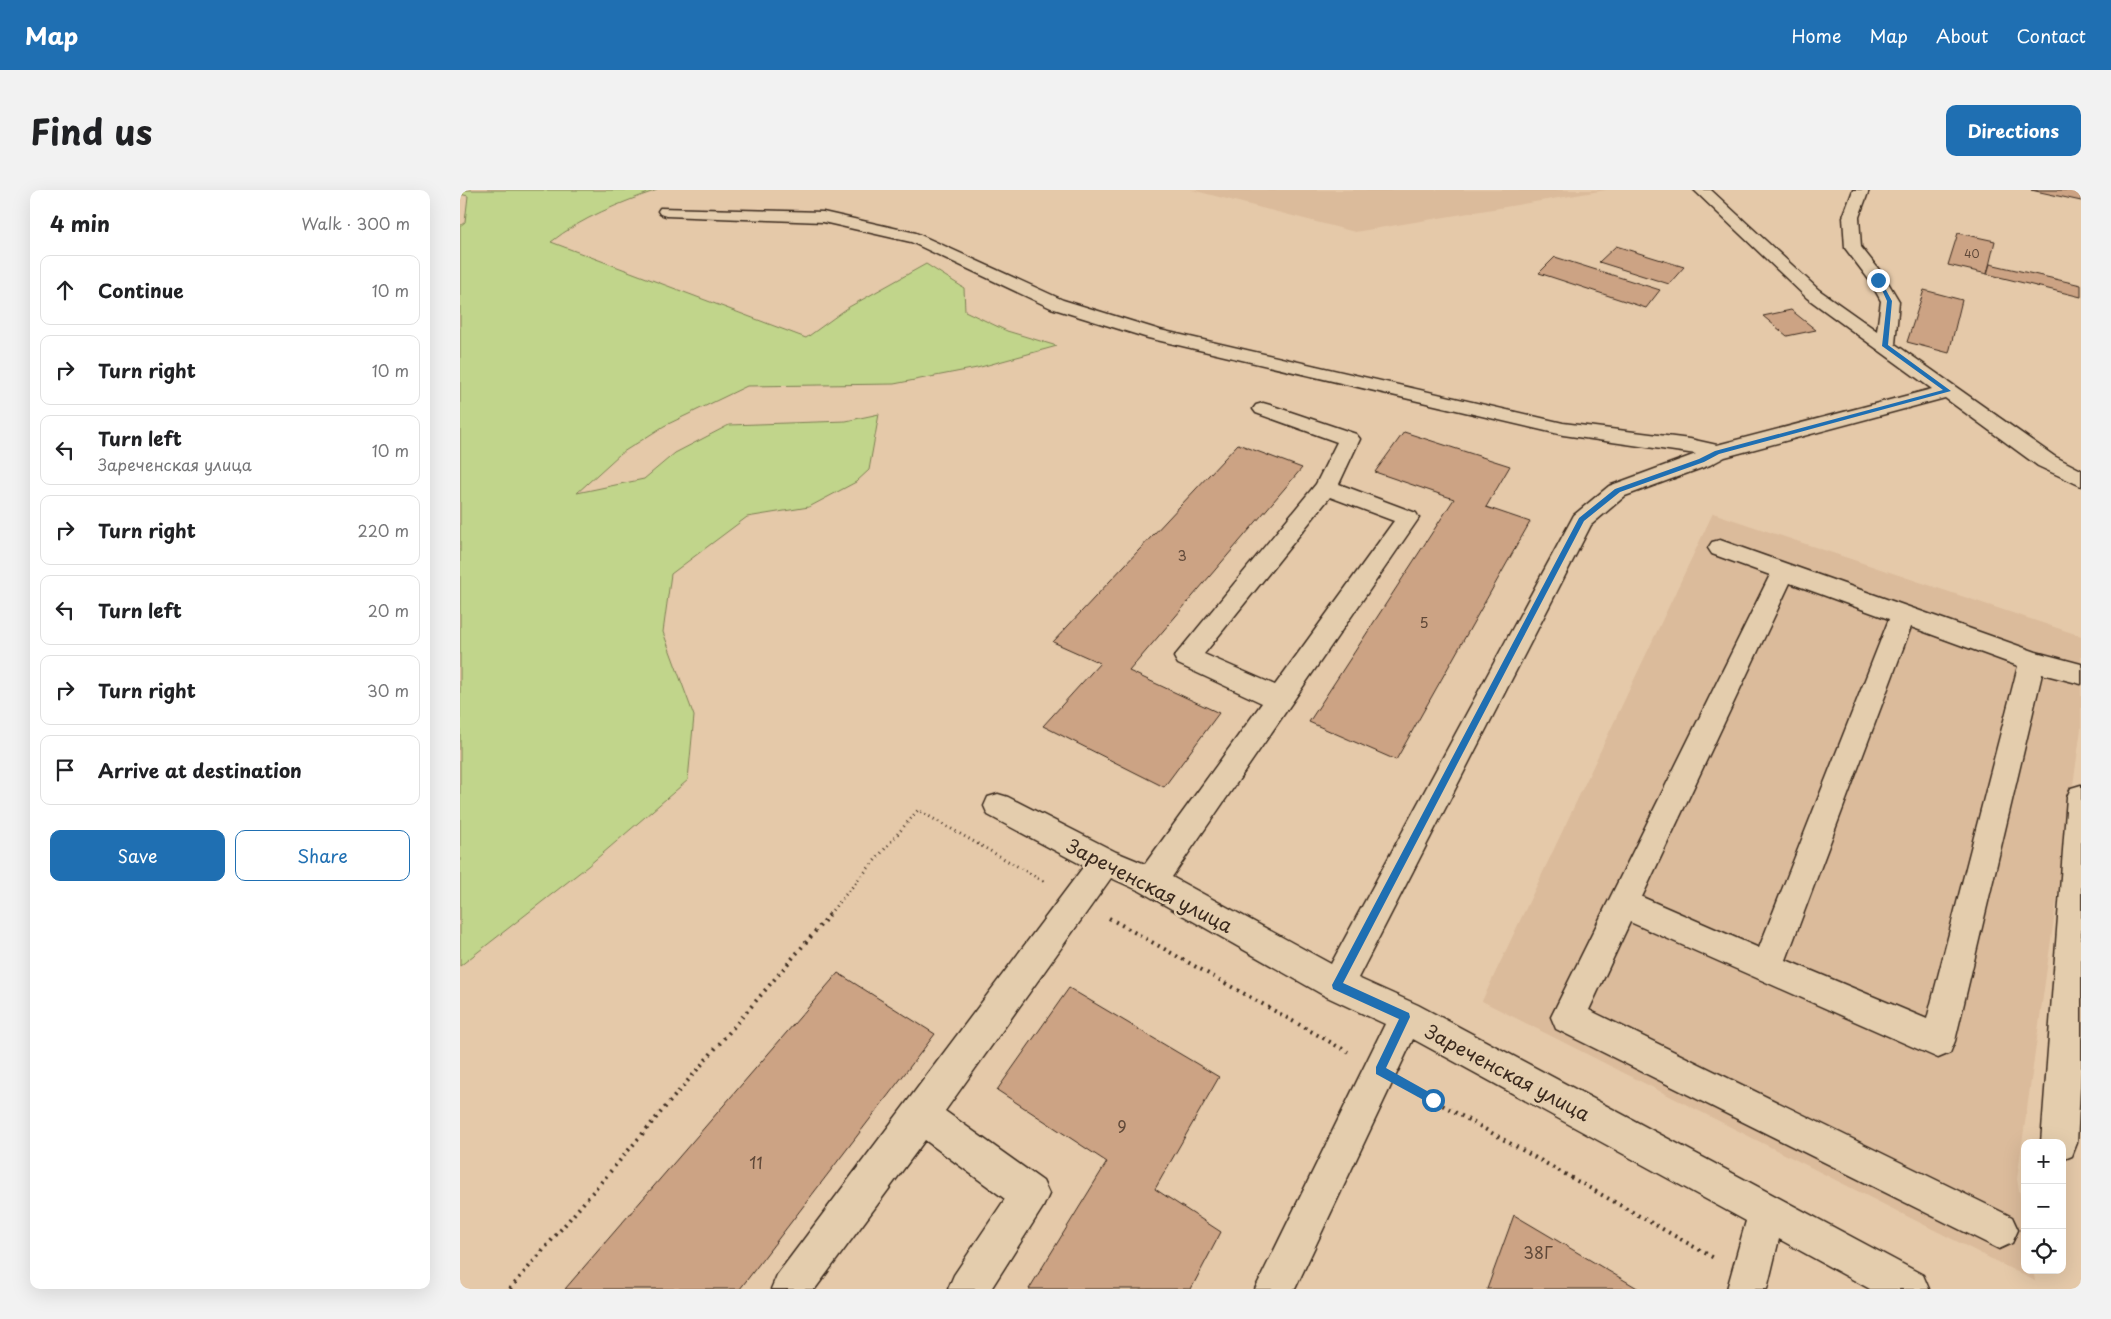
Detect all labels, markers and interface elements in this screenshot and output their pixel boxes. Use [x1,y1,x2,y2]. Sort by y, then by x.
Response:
text: Map [25,17,78,53]
text: Home [1791,22,1841,49]
text: Map [1869,22,1908,49]
text: About [1936,22,1988,49]
text: Contact [2016,22,2086,49]
text: Find us [30,104,152,157]
button: Directions [1946,105,2081,156]
text: 4 min [50,207,110,239]
text: Walk · 300 m [301,211,410,235]
house number: 40 [1964,245,1980,262]
route end [1867,269,1890,292]
icon: ahead [51,276,79,304]
text: Continue [98,276,184,304]
text: 10 m [372,278,409,302]
icon: right [51,356,79,384]
text: Turn right [98,356,196,384]
text: 10 m [372,358,409,382]
text: Turn left [98,424,182,452]
icon: left [51,436,79,464]
text: 10 m [372,438,409,462]
text: Зареченская улица [98,452,252,476]
icon: right [51,516,79,544]
text: Turn right [98,516,196,544]
text: 220 m [358,518,409,542]
house number: 3 [1177,545,1187,566]
icon: left [51,596,79,624]
text: Turn left [98,596,182,624]
text: 20 m [368,598,409,622]
house number: 5 [1419,612,1429,633]
icon: right [51,676,79,704]
text: Turn right [98,676,196,704]
text: 30 m [367,678,409,702]
icon: arrive [51,756,79,784]
text: Arrive at destination [98,756,302,784]
button: Save [50,830,225,881]
button: Share [235,830,410,881]
street label: Зареченская улица [1062,831,1238,939]
street label: Зареченская улица [1421,1017,1595,1127]
route start [1422,1089,1445,1112]
house number: 9 [1117,1114,1127,1138]
map controls [2021,1139,2066,1274]
button: + [2021,1139,2066,1184]
house number: 11 [749,1150,763,1174]
button: − [2021,1184,2066,1229]
button: locate [2021,1229,2066,1274]
house number: 38Г [1523,1240,1553,1264]

